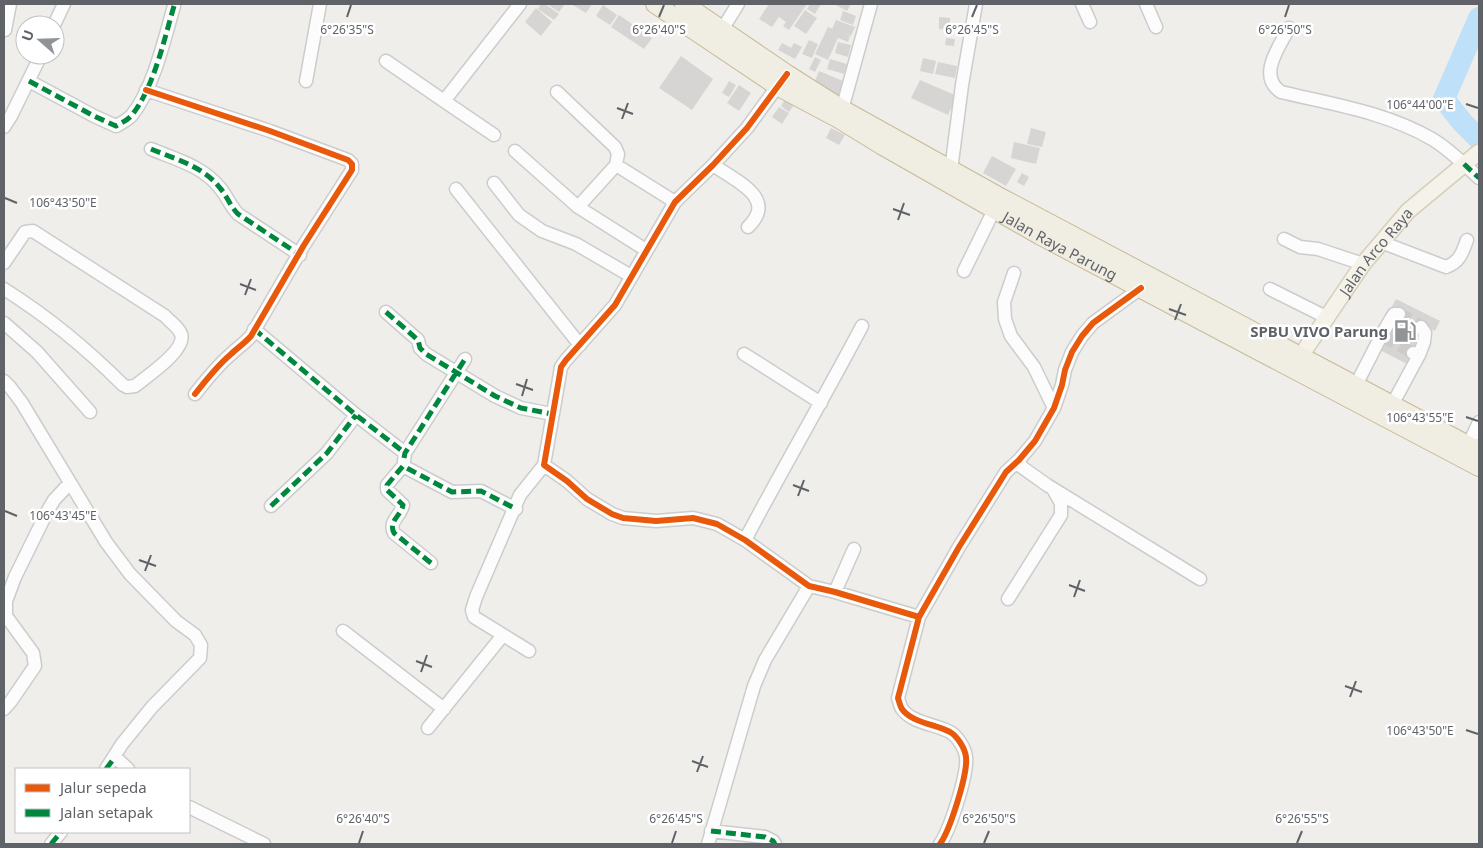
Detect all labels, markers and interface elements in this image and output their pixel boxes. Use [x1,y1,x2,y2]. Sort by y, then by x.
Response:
north arrow [15,15,65,65]
text: 6°26'35"S [320,21,374,38]
text: 6°26'40"S [632,21,686,38]
text: 6°26'45"S [945,21,999,38]
text: 6°26'50"S [1258,21,1312,38]
text: U [17,27,38,44]
text: 106°44'00"E [1386,96,1454,113]
text: 106°43'50"E [29,194,97,211]
street label: Jalan Arco Raya [1333,203,1417,301]
street label: Jalan Raya Parung [998,205,1121,284]
fuel station icon: SPBU VIVO Parung [1392,318,1418,344]
place label: SPBU VIVO Parung [1250,321,1388,341]
text: 106°43'55"E [1386,409,1454,426]
text: 106°43'45"E [29,507,97,524]
text: 106°43'50"E [1386,722,1454,739]
legend [15,768,190,833]
text: Jalur sepeda [58,777,147,797]
text: Jalan setapak [58,802,153,822]
text: 6°26'40"S [336,810,390,827]
text: 6°26'45"S [649,810,703,827]
text: 6°26'50"S [962,810,1016,827]
text: 6°26'55"S [1275,810,1329,827]

